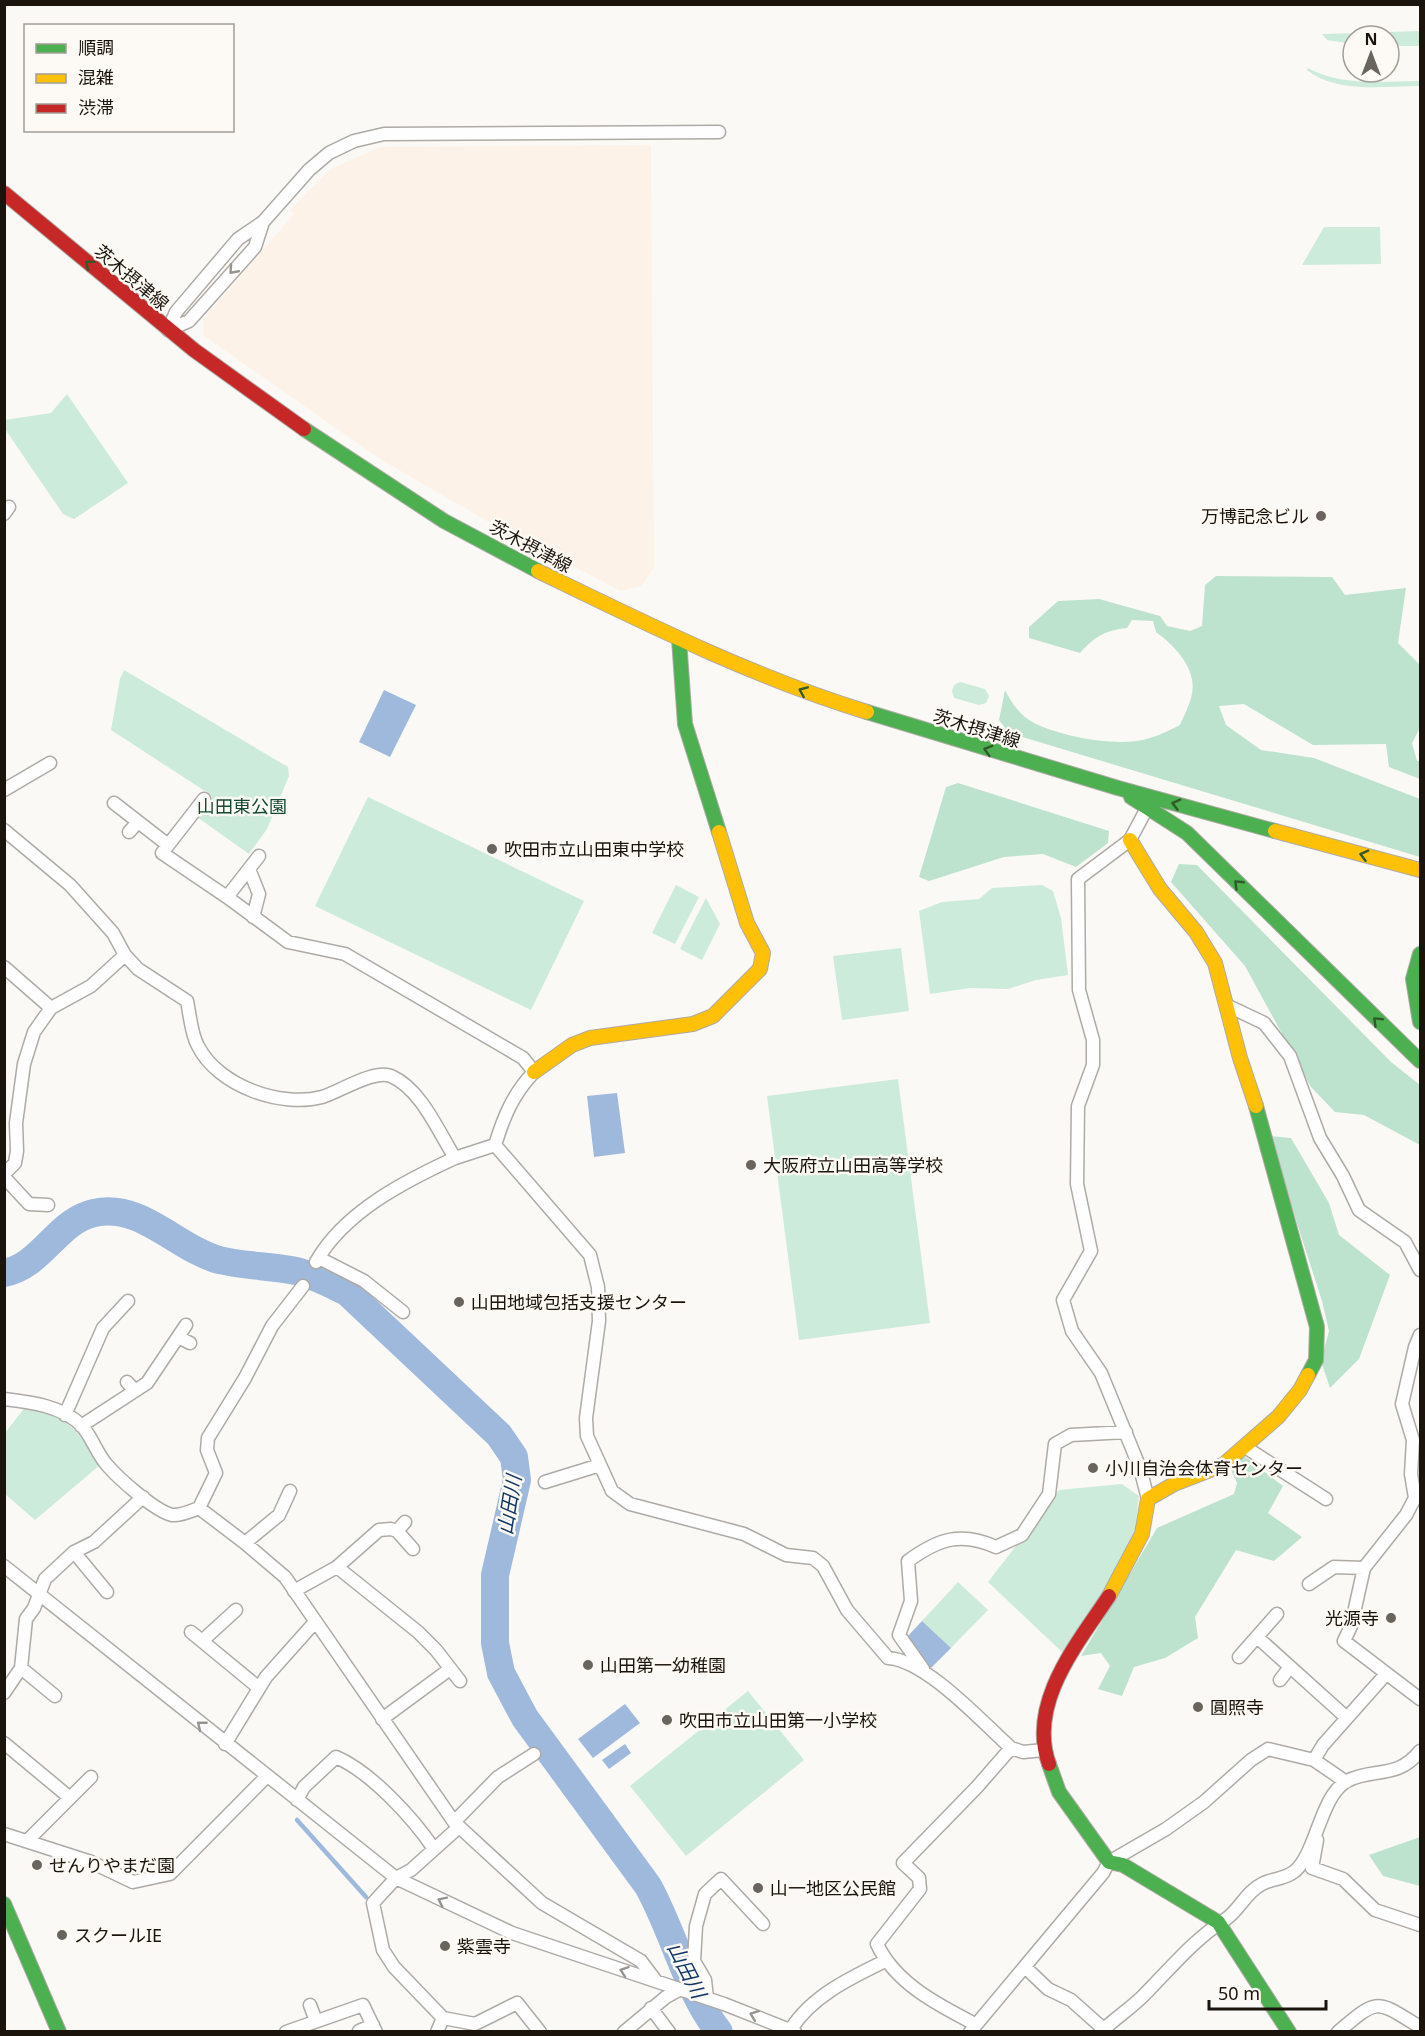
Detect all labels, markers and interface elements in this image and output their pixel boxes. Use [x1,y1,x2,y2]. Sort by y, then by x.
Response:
legend [24,24,234,132]
north arrow [1341,24,1401,84]
text: N [1364,28,1378,50]
text: 順調 [78,35,114,59]
text: 混雑 [78,65,114,89]
text: 渋滞 [78,95,114,119]
street label: 茨木摂津線 [90,239,174,315]
one-way arrow [85,260,96,271]
one-way arrow [229,264,240,274]
place label: 万博記念ビル [1201,504,1309,528]
marker: 万博記念ビル [1314,509,1328,523]
street label: 茨木摂津線 [486,514,576,578]
one-way arrow [798,686,809,698]
street label: 茨木摂津線 [930,703,1024,753]
one-way arrow [984,745,994,757]
park label: 山田東公園 [197,794,287,818]
one-way arrow [1171,798,1181,811]
place label: 吹田市立山田東中学校 [504,837,684,861]
marker: 吹田市立山田東中学校 [485,842,499,856]
one-way arrow [1359,850,1370,862]
one-way arrow [1235,881,1246,892]
one-way arrow [1374,1018,1385,1029]
place label: 大阪府立山田高等学校 [763,1153,943,1177]
marker: 大阪府立山田高等学校 [744,1158,758,1172]
place label: 山田地域包括支援センター [471,1290,687,1314]
marker: 山田地域包括支援センター [452,1295,466,1309]
place label: 小川自治会体育センター [1105,1456,1303,1480]
marker: 小川自治会体育センター [1086,1461,1100,1475]
water label: 山田川 [491,1471,527,1537]
place label: 光源寺 [1325,1606,1379,1630]
marker: 光源寺 [1384,1611,1398,1625]
place label: 山田第一幼稚園 [600,1653,726,1677]
marker: 山田第一幼稚園 [581,1658,595,1672]
place label: 圓照寺 [1210,1695,1264,1719]
marker: 圓照寺 [1191,1700,1205,1714]
place label: 吹田市立山田第一小学校 [679,1708,877,1732]
marker: 吹田市立山田第一小学校 [660,1713,674,1727]
one-way arrow [197,1721,208,1732]
place label: せんりやまだ園 [49,1853,175,1877]
marker: せんりやまだ園 [30,1858,44,1872]
place label: 山一地区公民館 [770,1876,896,1900]
marker: 山一地区公民館 [751,1881,765,1895]
one-way arrow [438,1897,449,1908]
place label: スクールIE [74,1923,162,1947]
marker: スクールIE [55,1928,69,1942]
place label: 紫雲寺 [457,1934,511,1958]
water label: 山田川 [661,1937,714,2005]
marker: 紫雲寺 [438,1939,452,1953]
one-way arrow [619,1965,630,1978]
scale bar [1209,1973,1326,2011]
text: 50 m [1218,1981,1260,2005]
one-way arrow [749,2010,760,2022]

